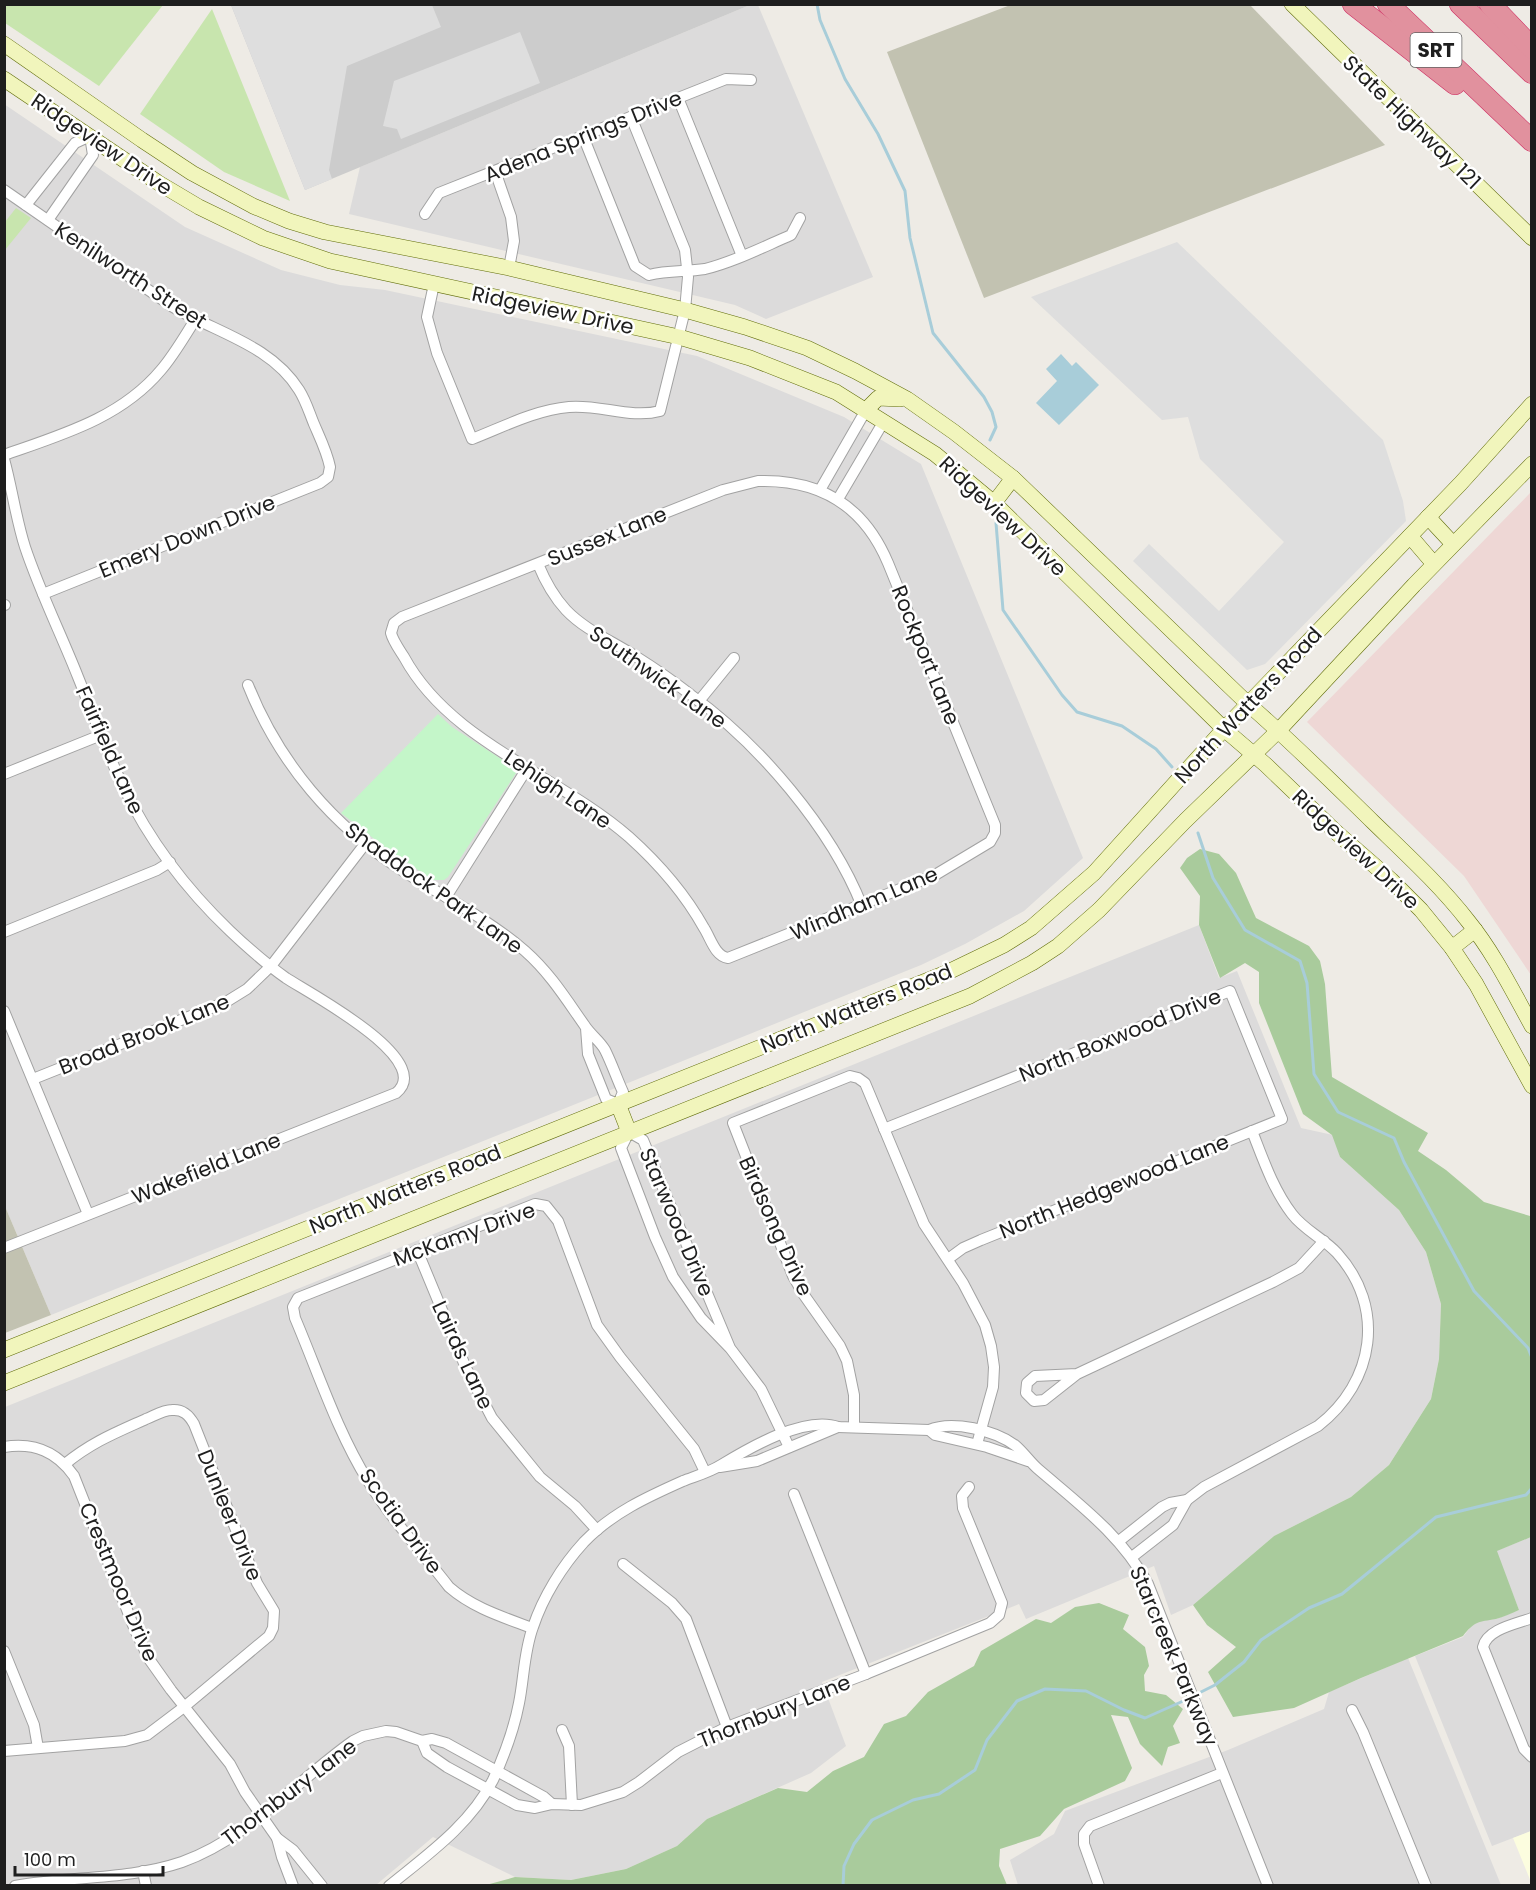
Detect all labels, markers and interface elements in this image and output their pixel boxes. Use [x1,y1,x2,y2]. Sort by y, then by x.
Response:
road number: SRT [1410,33,1462,67]
street label: State Highway 121 [1336,48,1488,196]
street label: Adena Springs Drive [480,83,686,189]
street label: Ridgeview Drive [26,86,178,202]
street label: Kenilworth Street [49,215,213,335]
street label: Ridgeview Drive [469,279,637,341]
street label: Ridgeview Drive [933,449,1073,583]
street label: Emery Down Drive [94,487,280,585]
street label: Sussex Lane [543,499,671,573]
street label: Rockport Lane [885,581,967,729]
street label: Southwick Lane [584,619,732,735]
street label: North Watters Road [1168,620,1328,790]
street label: Fairfield Lane [69,681,151,819]
street label: Lehigh Lane [499,742,617,836]
street label: Ridgeview Drive [1286,782,1426,916]
street label: Shaddock Park Lane [339,816,529,960]
street label: Windham Lane [786,859,942,947]
street label: North Watters Road [756,956,956,1060]
street label: North Boxwood Drive [1015,981,1225,1089]
street label: Broad Brook Lane [54,986,234,1082]
street label: Wakefield Lane [127,1125,285,1211]
street label: North Hedgewood Lane [995,1127,1233,1245]
street label: North Watters Road [305,1137,505,1241]
street label: Starwood Drive [633,1143,721,1301]
street label: Birdsong Drive [732,1151,820,1301]
street label: McKamy Drive [389,1195,539,1273]
street label: Lairds Lane [425,1296,501,1414]
street label: Dunleer Drive [191,1445,269,1585]
street label: Scotia Drive [353,1462,449,1580]
street label: Crestmoor Drive [72,1498,166,1666]
street label: Starcreek Parkway [1123,1561,1225,1751]
street label: Thornbury Lane [693,1667,855,1755]
street label: Thornbury Lane [216,1732,362,1852]
scale bar [15,1839,164,1877]
text: 100 m [24,1847,76,1872]

